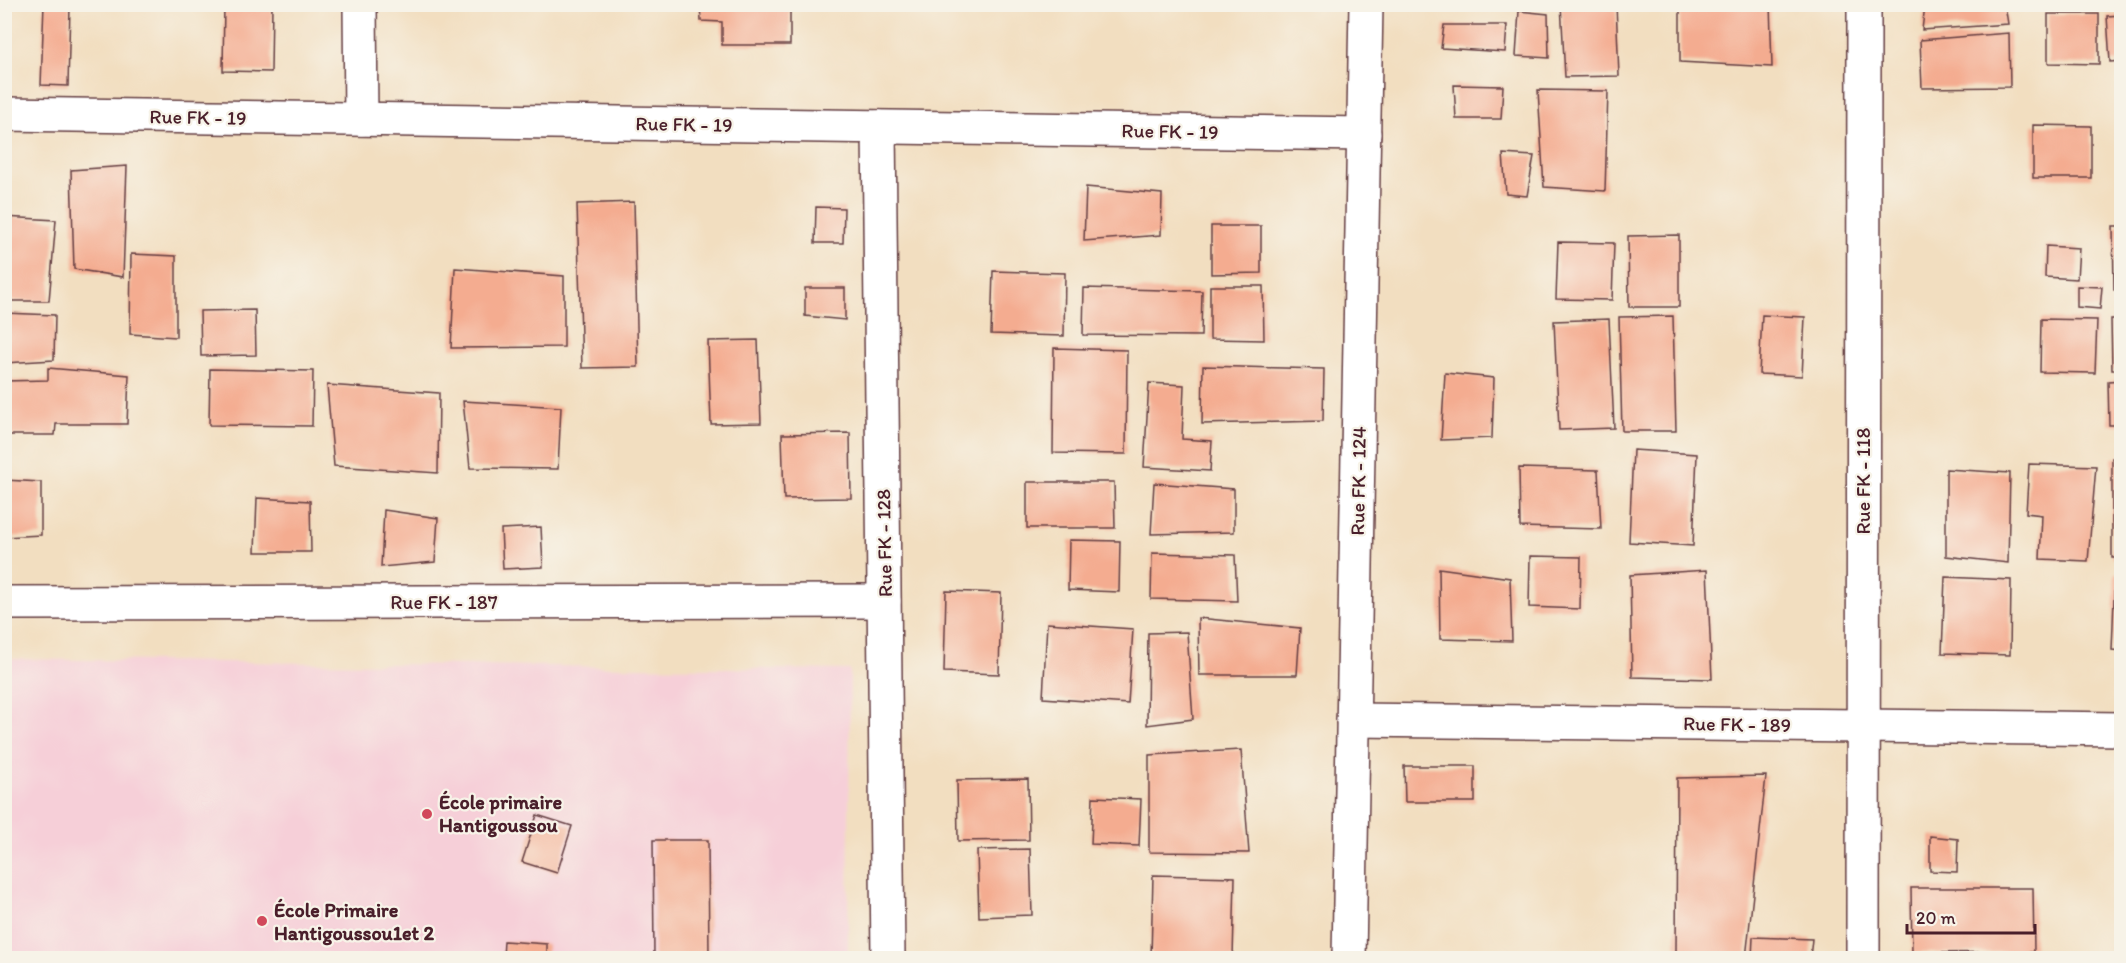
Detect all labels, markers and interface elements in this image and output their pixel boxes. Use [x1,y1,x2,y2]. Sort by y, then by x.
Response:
street label: Rue FK - 19 [149,104,247,130]
street label: Rue FK - 19 [635,111,733,137]
street label: Rue FK - 19 [1121,118,1219,144]
street label: Rue FK - 124 [1345,426,1371,536]
street label: Rue FK - 118 [1851,428,1875,534]
street label: Rue FK - 128 [871,489,897,597]
street label: Rue FK - 187 [390,590,498,614]
street label: Rue FK - 189 [1683,711,1791,737]
place label: École primaire Hantigoussou [439,790,562,838]
marker: École primaire Hantigoussou [420,807,434,821]
scale bar [1907,897,2034,935]
place label: École Primaire Hantigoussou1et 2 [274,898,435,946]
text: 20 m [1916,907,1956,929]
marker: École Primaire Hantigoussou1et 2 [255,914,269,928]

